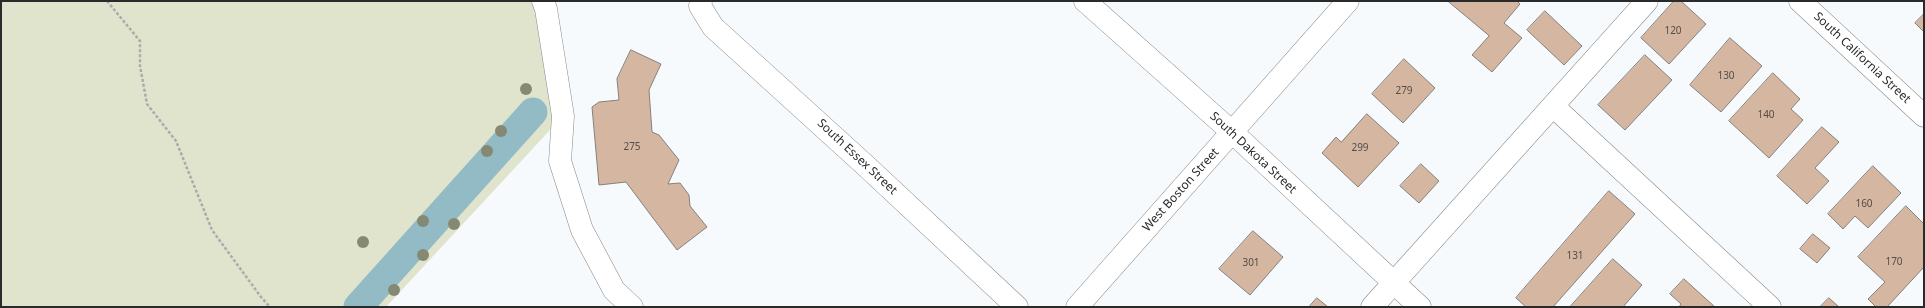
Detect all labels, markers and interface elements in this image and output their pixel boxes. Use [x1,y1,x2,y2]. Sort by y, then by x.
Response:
street label: South California Street [1811,9,1913,107]
house number: 120 [1664,25,1682,37]
house number: 130 [1717,70,1735,82]
house number: 279 [1395,85,1413,97]
street label: South Dakota Street [1207,109,1299,197]
house number: 140 [1757,109,1775,121]
street label: South Essex Street [814,116,900,198]
house number: 275 [623,141,641,153]
house number: 299 [1351,142,1369,154]
street label: West Boston Street [1140,145,1222,235]
house number: 160 [1855,198,1873,210]
house number: 131 [1566,250,1584,262]
house number: 170 [1885,256,1903,268]
house number: 301 [1242,257,1260,269]

